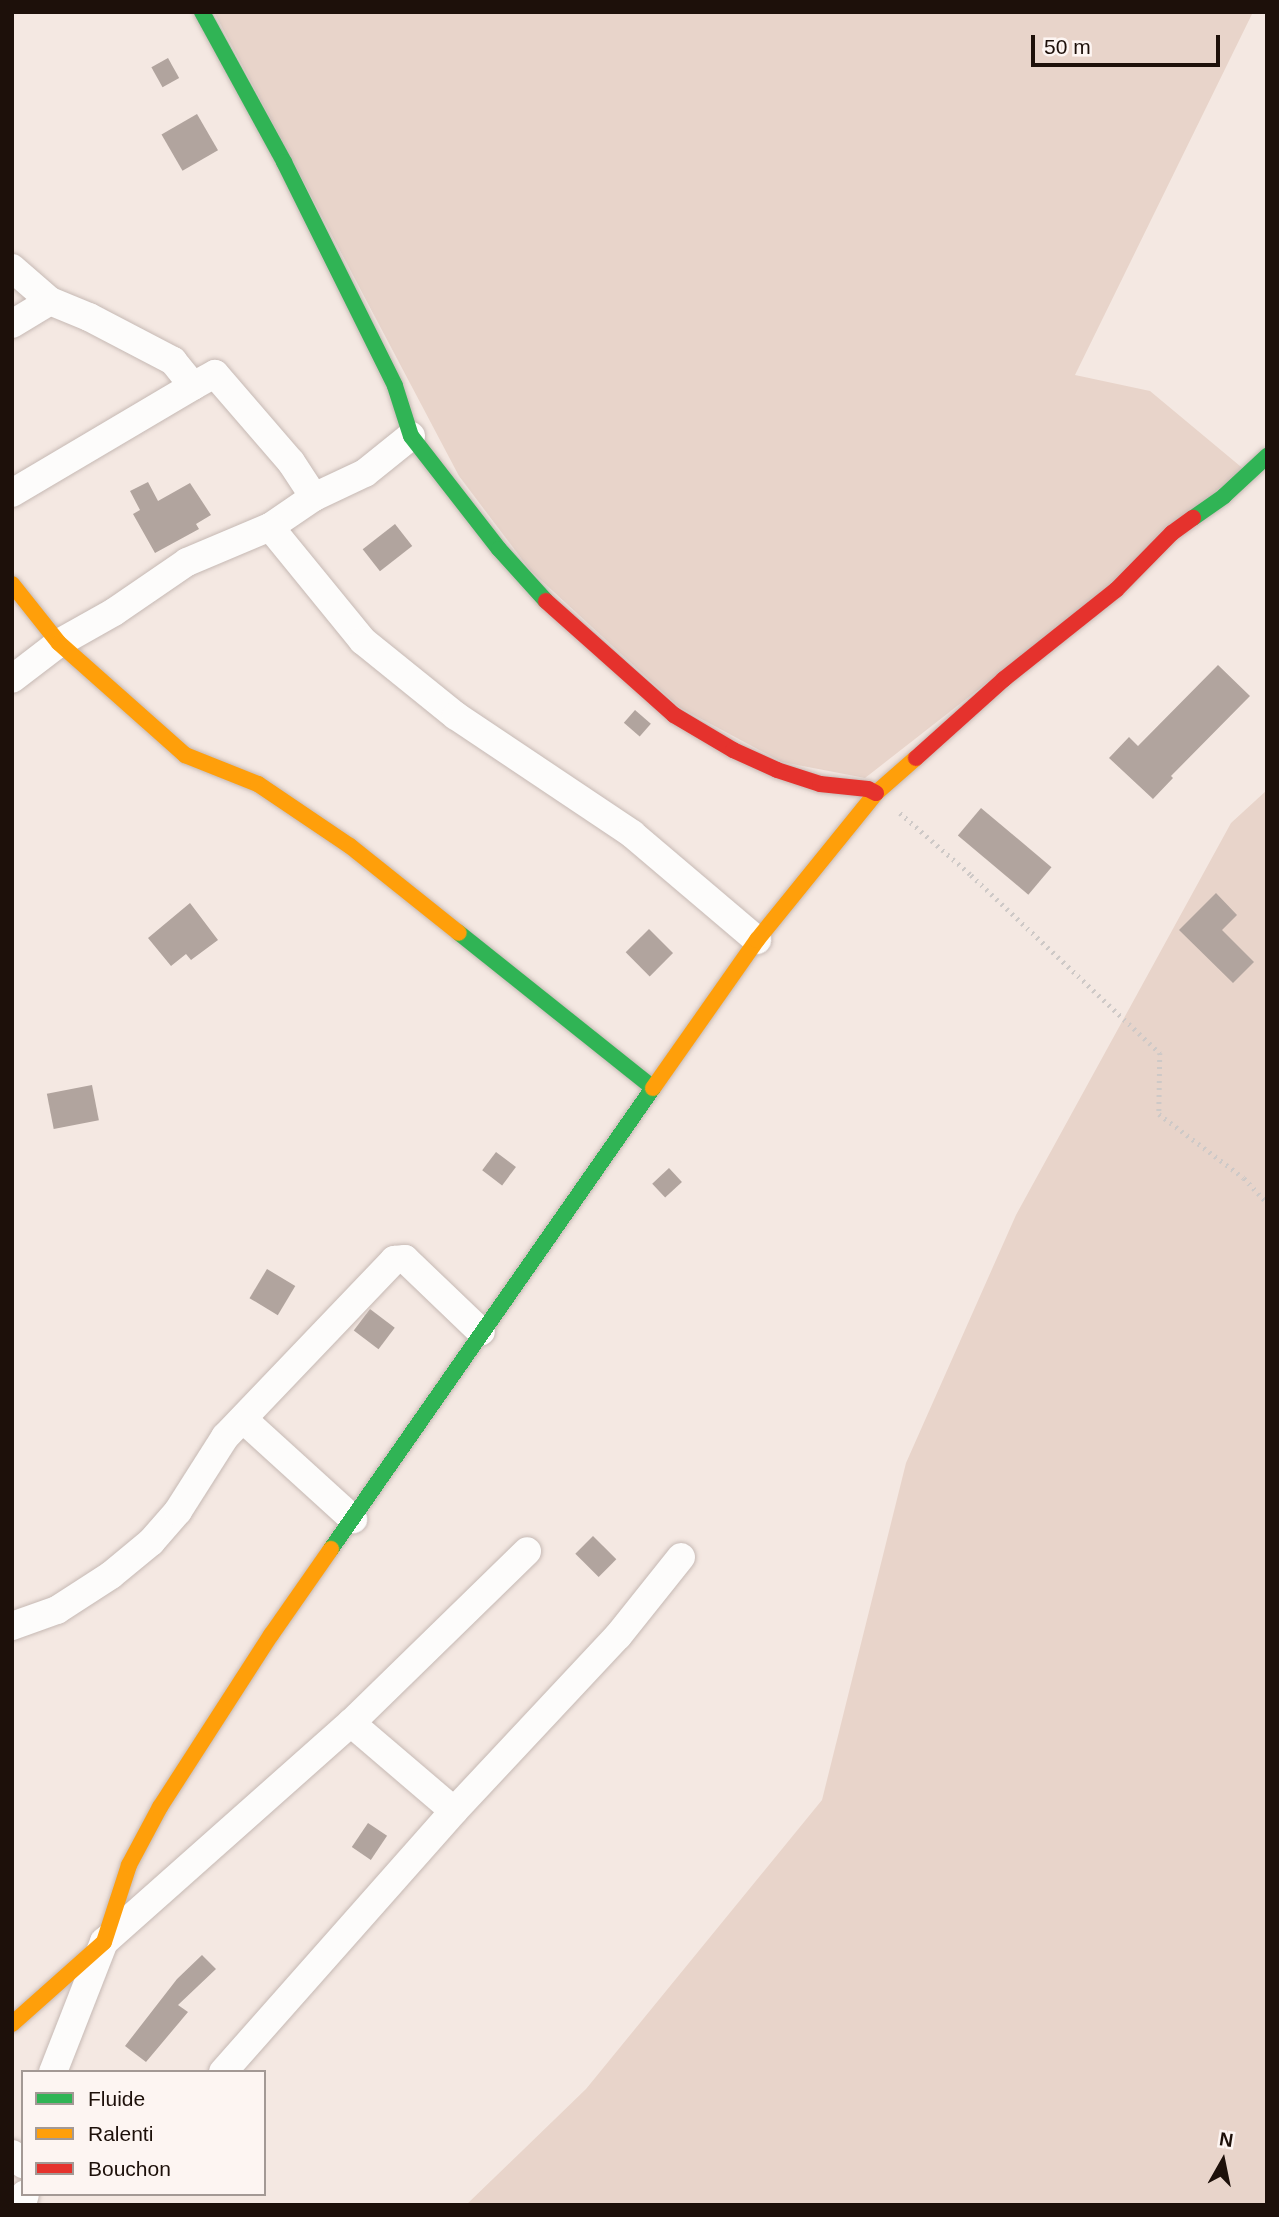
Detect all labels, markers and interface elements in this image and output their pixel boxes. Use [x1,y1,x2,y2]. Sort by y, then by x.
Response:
scale bar [1034,21,1223,65]
text: 50 m [1044,35,1091,58]
legend [21,2070,266,2196]
text: Fluide [88,2087,145,2110]
text: Ralenti [88,2122,153,2145]
north arrow [1188,2126,1258,2196]
text: N [1218,2128,1235,2151]
text: Bouchon [88,2157,171,2180]

